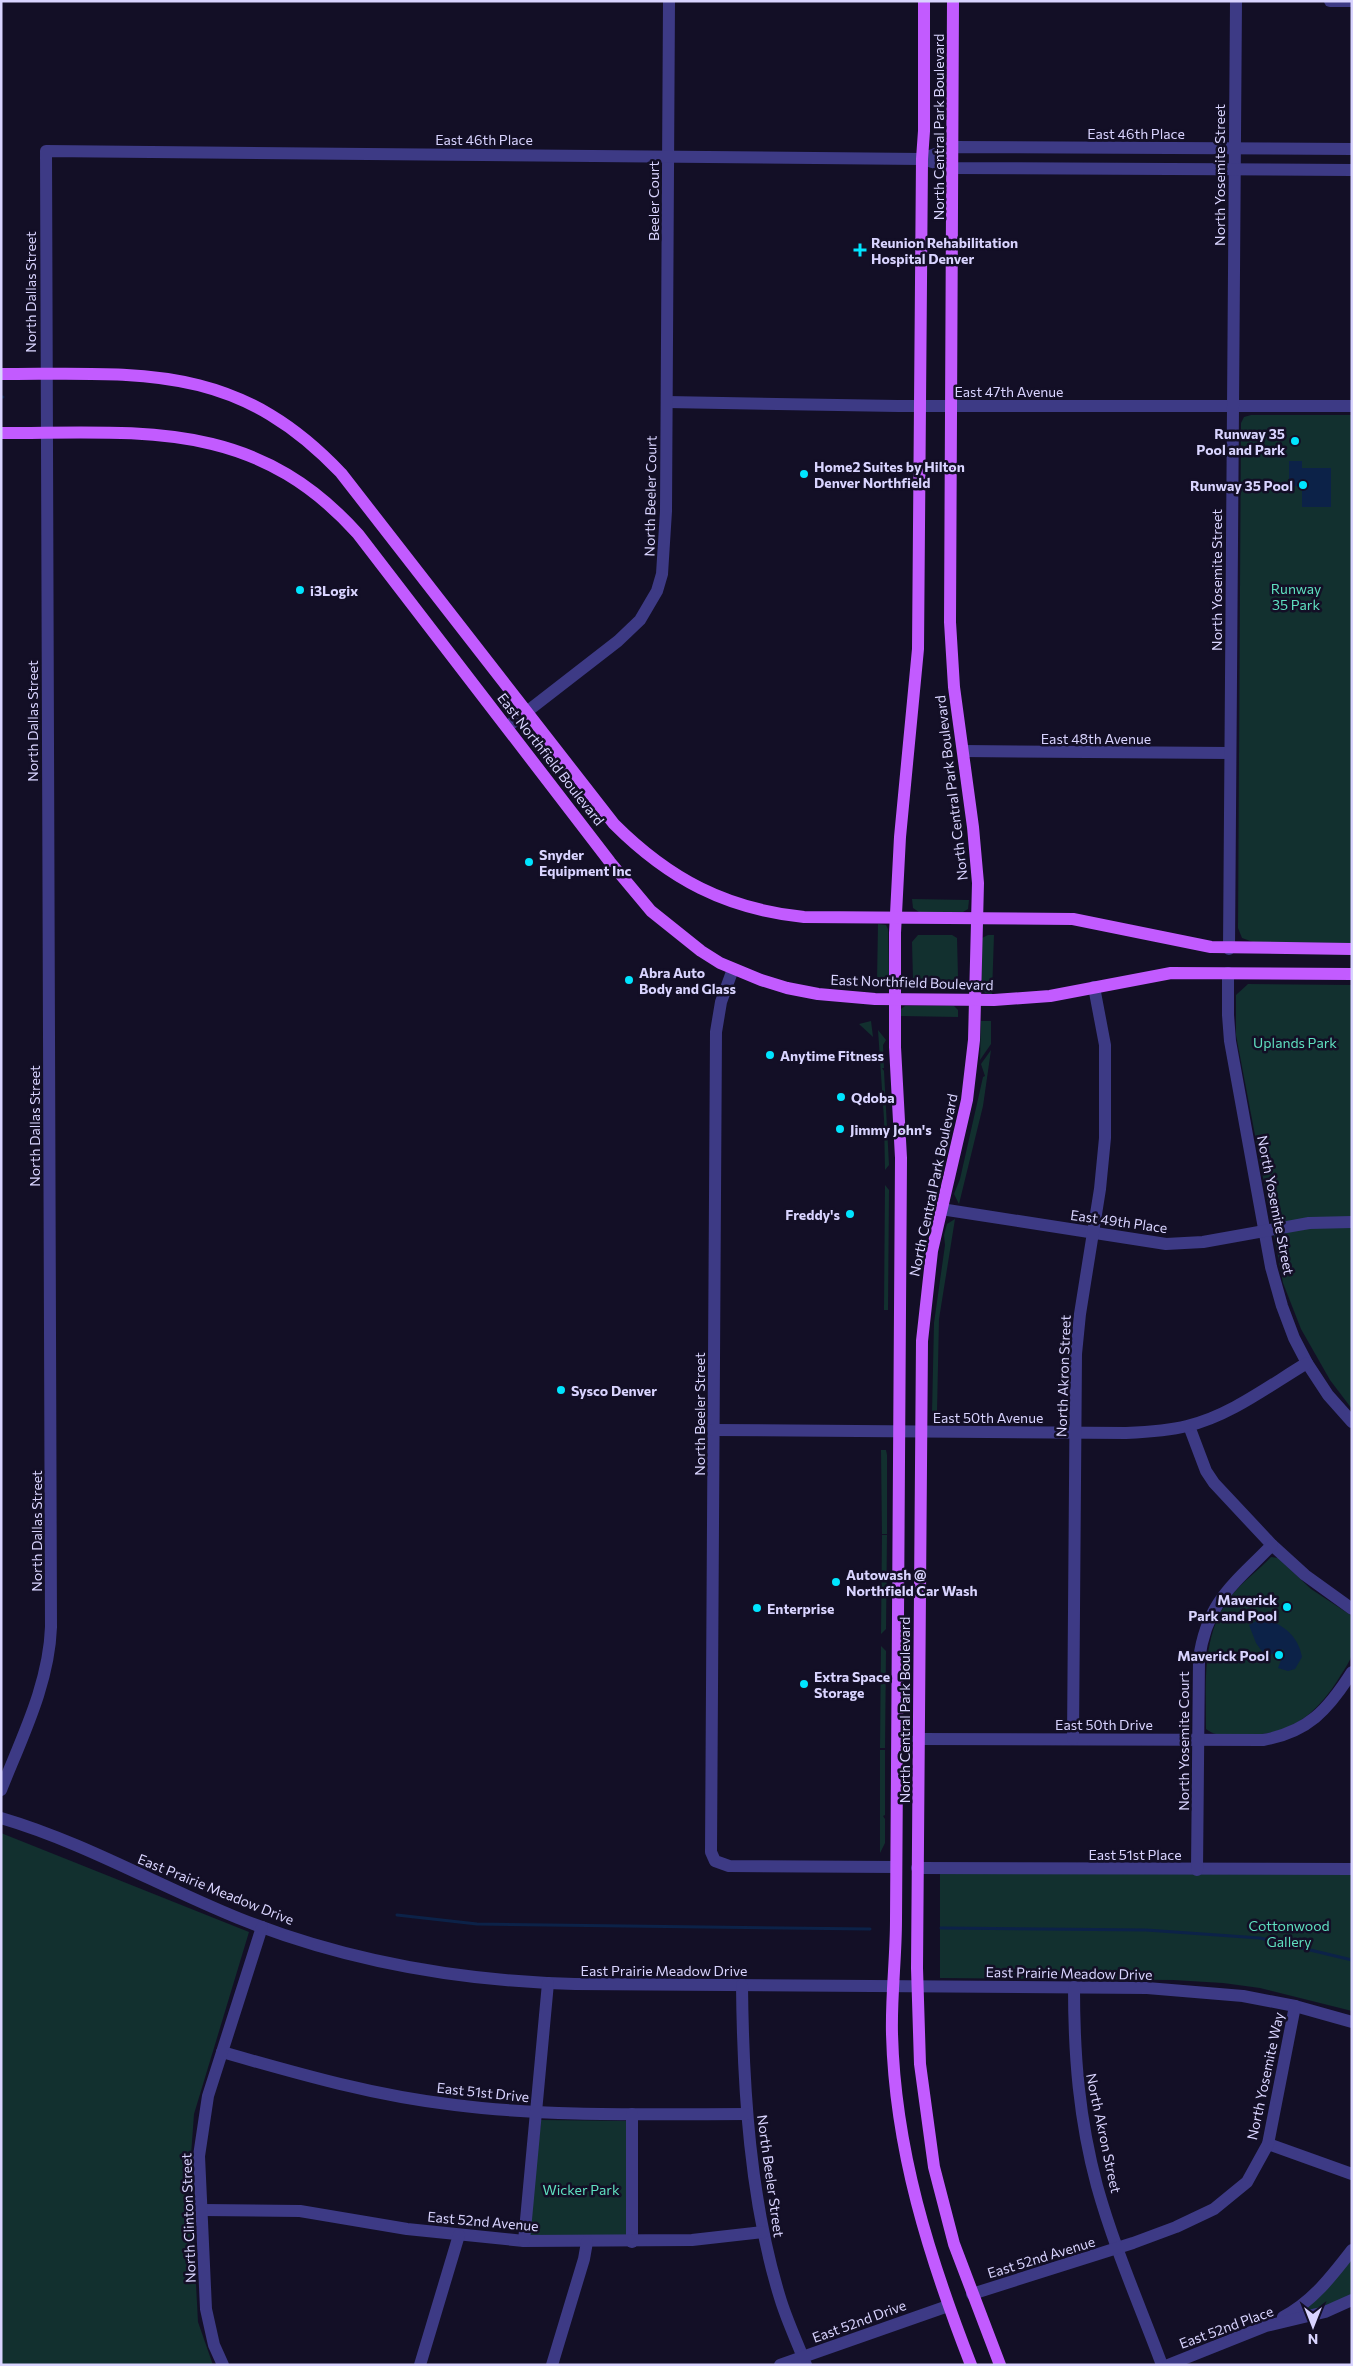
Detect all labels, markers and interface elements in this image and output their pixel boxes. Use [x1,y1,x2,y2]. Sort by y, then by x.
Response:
street label: North Central Park Boulevard [930,34,947,220]
street label: North Yosemite Street [1211,104,1228,246]
street label: East 46th Place [1087,125,1185,142]
street label: East 46th Place [435,131,533,148]
street label: Beeler Court [645,161,662,241]
street label: North Dallas Street [22,231,39,353]
place label: Reunion Rehabilitation Hospital Denver [871,234,1018,267]
marker: Reunion Rehabilitation Hospital Denver [853,243,867,257]
street label: East 47th Avenue [954,383,1064,400]
place label: Runway 35 Pool and Park [1196,425,1285,458]
street label: North Beeler Court [640,435,660,557]
marker: Runway 35 Pool and Park [1289,435,1301,447]
place label: Home2 Suites by Hilton Denver Northfield [814,458,965,491]
marker: Home2 Suites by Hilton Denver Northfield [798,468,810,480]
place label: Runway 35 Pool [1190,477,1293,494]
marker: Runway 35 Pool [1297,479,1309,491]
street label: North Yosemite Street [1208,509,1225,651]
park label: Runway 35 Park [1271,580,1321,613]
place label: i3Logix [310,582,358,599]
marker: i3Logix [294,584,306,596]
street label: North Dallas Street [24,660,41,782]
street label: East Northfield Boulevard [494,689,608,829]
street label: North Central Park Boulevard [931,694,971,882]
street label: East 48th Avenue [1041,730,1151,747]
place label: Snyder Equipment Inc [539,846,632,879]
marker: Snyder Equipment Inc [523,856,535,868]
place label: Abra Auto Body and Glass [639,964,736,997]
street label: East Northfield Boulevard [830,971,994,993]
marker: Abra Auto Body and Glass [623,974,635,986]
park label: Uplands Park [1253,1034,1337,1051]
place label: Anytime Fitness [780,1047,885,1064]
marker: Anytime Fitness [764,1049,776,1061]
street label: North Dallas Street [26,1065,43,1187]
place label: Qdoba [851,1089,895,1106]
marker: Qdoba [835,1091,847,1103]
street label: North Central Park Boulevard [905,1092,961,1278]
place label: Jimmy John's [850,1121,932,1138]
marker: Jimmy John's [834,1123,846,1135]
street label: North Yosemite Street [1254,1134,1298,1276]
place label: Freddy's [785,1206,840,1223]
street label: East 49th Place [1069,1206,1169,1236]
marker: Freddy's [844,1208,856,1220]
street label: North Akron Street [1052,1314,1074,1437]
street label: North Beeler Street [691,1352,708,1476]
place label: Sysco Denver [571,1382,657,1399]
marker: Sysco Denver [555,1384,567,1396]
street label: East 50th Avenue [933,1409,1043,1426]
street label: North Dallas Street [28,1470,45,1592]
place label: Autowash @ Northfield Car Wash [846,1566,978,1599]
marker: Autowash @ Northfield Car Wash [830,1576,842,1588]
place label: Maverick Park and Pool [1188,1591,1277,1624]
place label: Enterprise [767,1600,834,1617]
marker: Maverick Park and Pool [1281,1601,1293,1613]
marker: Enterprise [751,1602,763,1614]
street label: North Central Park Boulevard [896,1617,913,1803]
place label: Maverick Pool [1177,1647,1269,1664]
marker: Maverick Pool [1273,1649,1285,1661]
place label: Extra Space Storage [814,1668,890,1701]
street label: North Yosemite Court [1175,1671,1192,1811]
marker: Extra Space Storage [798,1678,810,1690]
street label: East 50th Drive [1055,1716,1153,1733]
street label: East 51st Place [1088,1846,1182,1863]
street label: East Prairie Meadow Drive [135,1850,297,1928]
park label: Cottonwood Gallery [1248,1917,1330,1950]
street label: East Prairie Meadow Drive [581,1962,747,1979]
street label: East Prairie Meadow Drive [985,1963,1153,1983]
street label: North Yosemite Way [1243,2011,1287,2141]
street label: North Akron Street [1083,2071,1125,2195]
street label: East 51st Drive [436,2079,530,2105]
street label: North Beeler Street [754,2114,788,2239]
street label: North Clinton Street [177,2152,199,2283]
park label: Wicker Park [542,2181,620,2198]
street label: East 52nd Avenue [427,2208,539,2234]
street label: East 52nd Avenue [985,2233,1097,2281]
street label: East 52nd Drive [810,2296,908,2346]
north arrow [1288,2301,1338,2351]
street label: East 52nd Place [1177,2302,1275,2352]
text: N [1308,2331,1318,2348]

